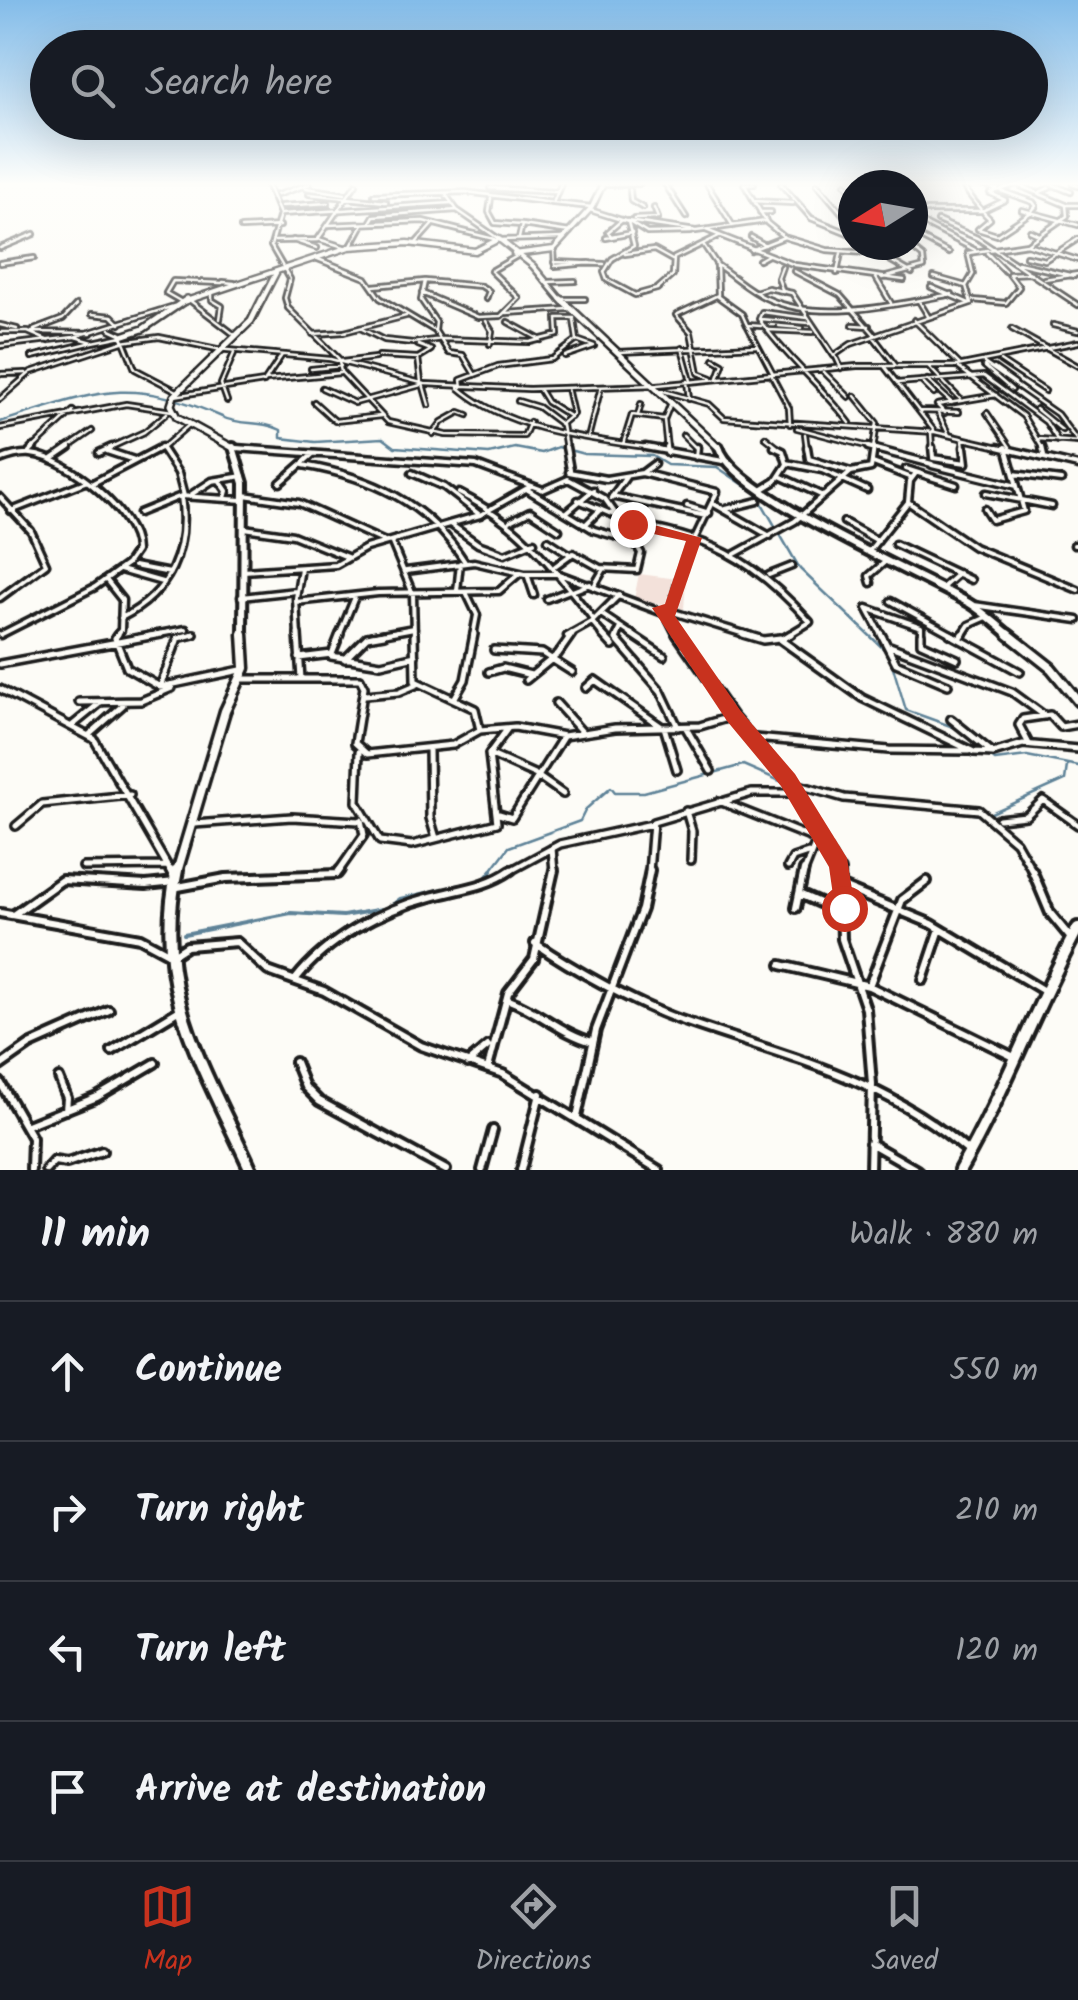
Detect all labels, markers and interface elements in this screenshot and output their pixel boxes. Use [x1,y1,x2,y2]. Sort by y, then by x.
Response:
search box [30,30,1048,140]
text: Search here [145,55,332,115]
icon: search [65,58,120,113]
north arrow [838,170,928,260]
route end [610,502,656,548]
route start [822,886,868,932]
text: 11 min [40,1202,150,1269]
text: Walk · 880 m [849,1210,1038,1261]
text: Continue [135,1341,282,1401]
icon: ahead [40,1344,95,1399]
text: 550 m [949,1346,1038,1397]
text: Turn right [135,1481,304,1541]
icon: right [40,1484,95,1539]
text: 210 m [955,1486,1038,1537]
text: Turn left [135,1621,286,1681]
icon: left [40,1624,95,1679]
text: 120 m [955,1626,1038,1677]
text: Arrive at destination [135,1761,486,1821]
icon: arrive [40,1764,95,1819]
tab: Map [140,1879,195,1984]
tab: Directions [475,1879,591,1984]
tab: Saved [872,1879,938,1984]

